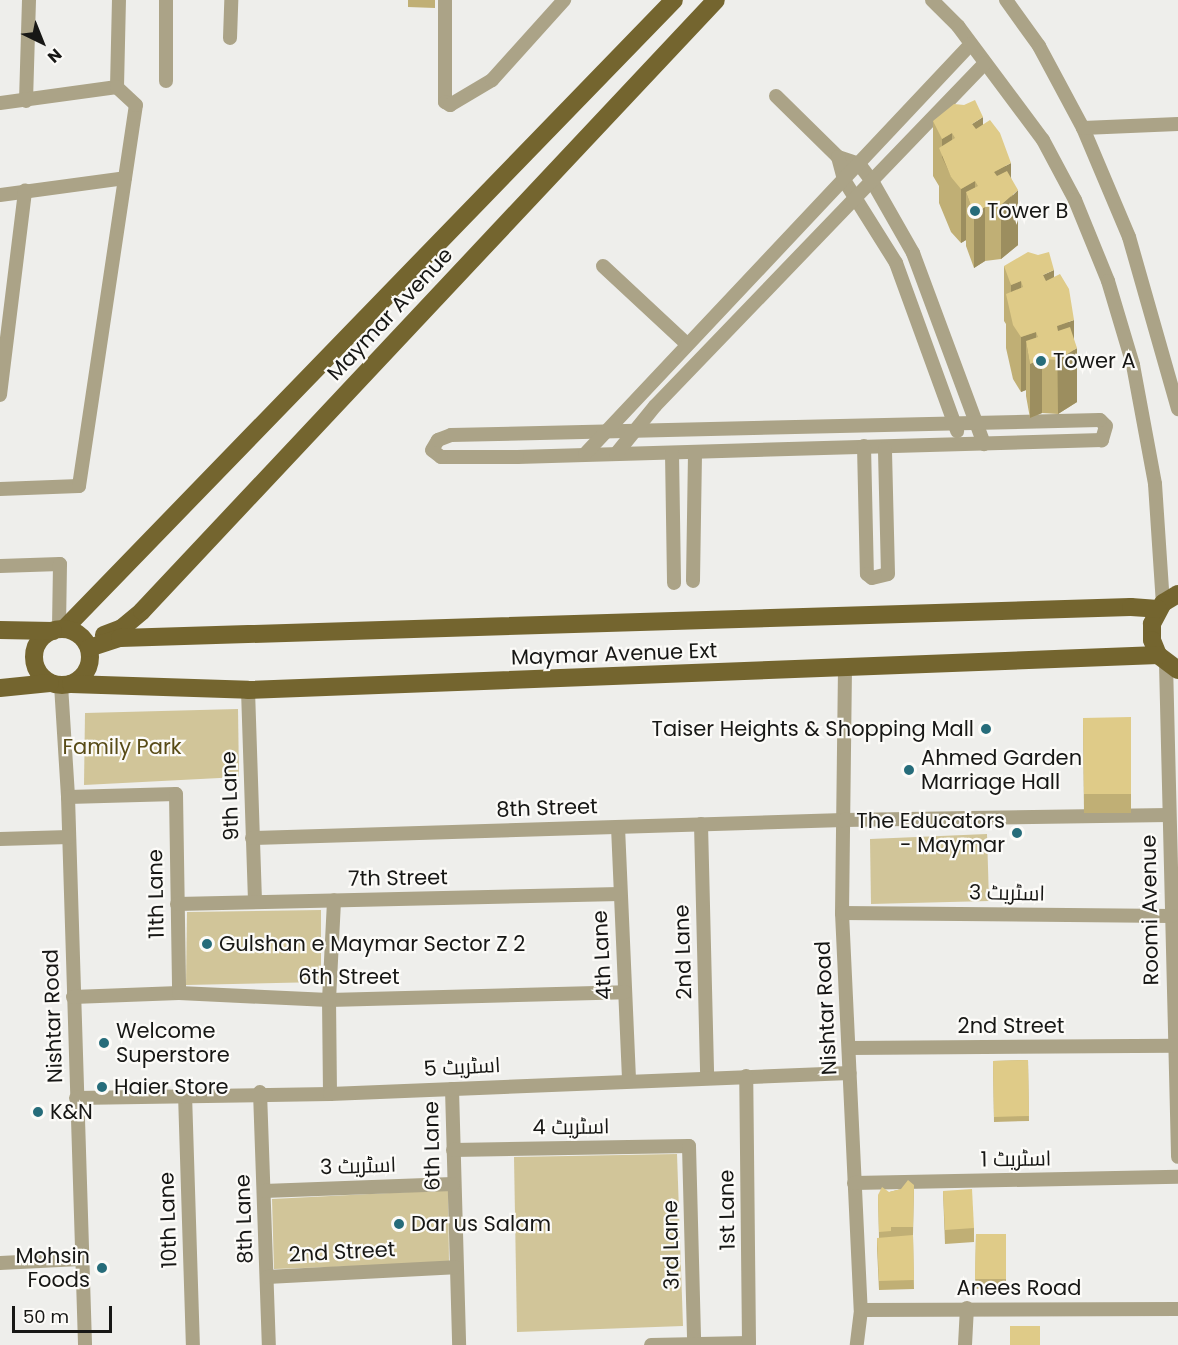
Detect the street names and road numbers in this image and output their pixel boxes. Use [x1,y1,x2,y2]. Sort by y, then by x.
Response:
street label: Maymar Avenue [322,242,458,386]
street label: Maymar Avenue Ext [510,638,718,670]
street label: 9th Lane [216,751,244,841]
street label: 8th Street [496,794,598,822]
street label: Roomi Avenue [1136,834,1164,986]
street label: 11th Lane [143,849,169,939]
street label: 7th Street [348,865,448,891]
street label: اسٹریٹ 3 [969,880,1045,906]
street label: 2nd Lane [669,904,697,1000]
street label: 4th Lane [587,910,617,1000]
street label: Nishtar Road [810,940,842,1076]
street label: Nishtar Road [38,948,68,1084]
street label: 6th Street [298,964,400,990]
street label: 2nd Street [958,1013,1064,1039]
street label: اسٹریٹ 5 [423,1052,501,1082]
street label: 6th Lane [419,1101,445,1191]
street label: اسٹریٹ 4 [532,1114,610,1140]
street label: اسٹریٹ 1 [980,1146,1052,1172]
street label: اسٹریٹ 3 [319,1152,397,1180]
street label: 1st Lane [714,1169,740,1251]
street label: 10th Lane [154,1171,182,1269]
street label: 8th Lane [230,1174,258,1264]
street label: 3rd Lane [658,1200,684,1290]
street label: 2nd Street [288,1237,396,1267]
street label: Anees Road [957,1275,1081,1301]

